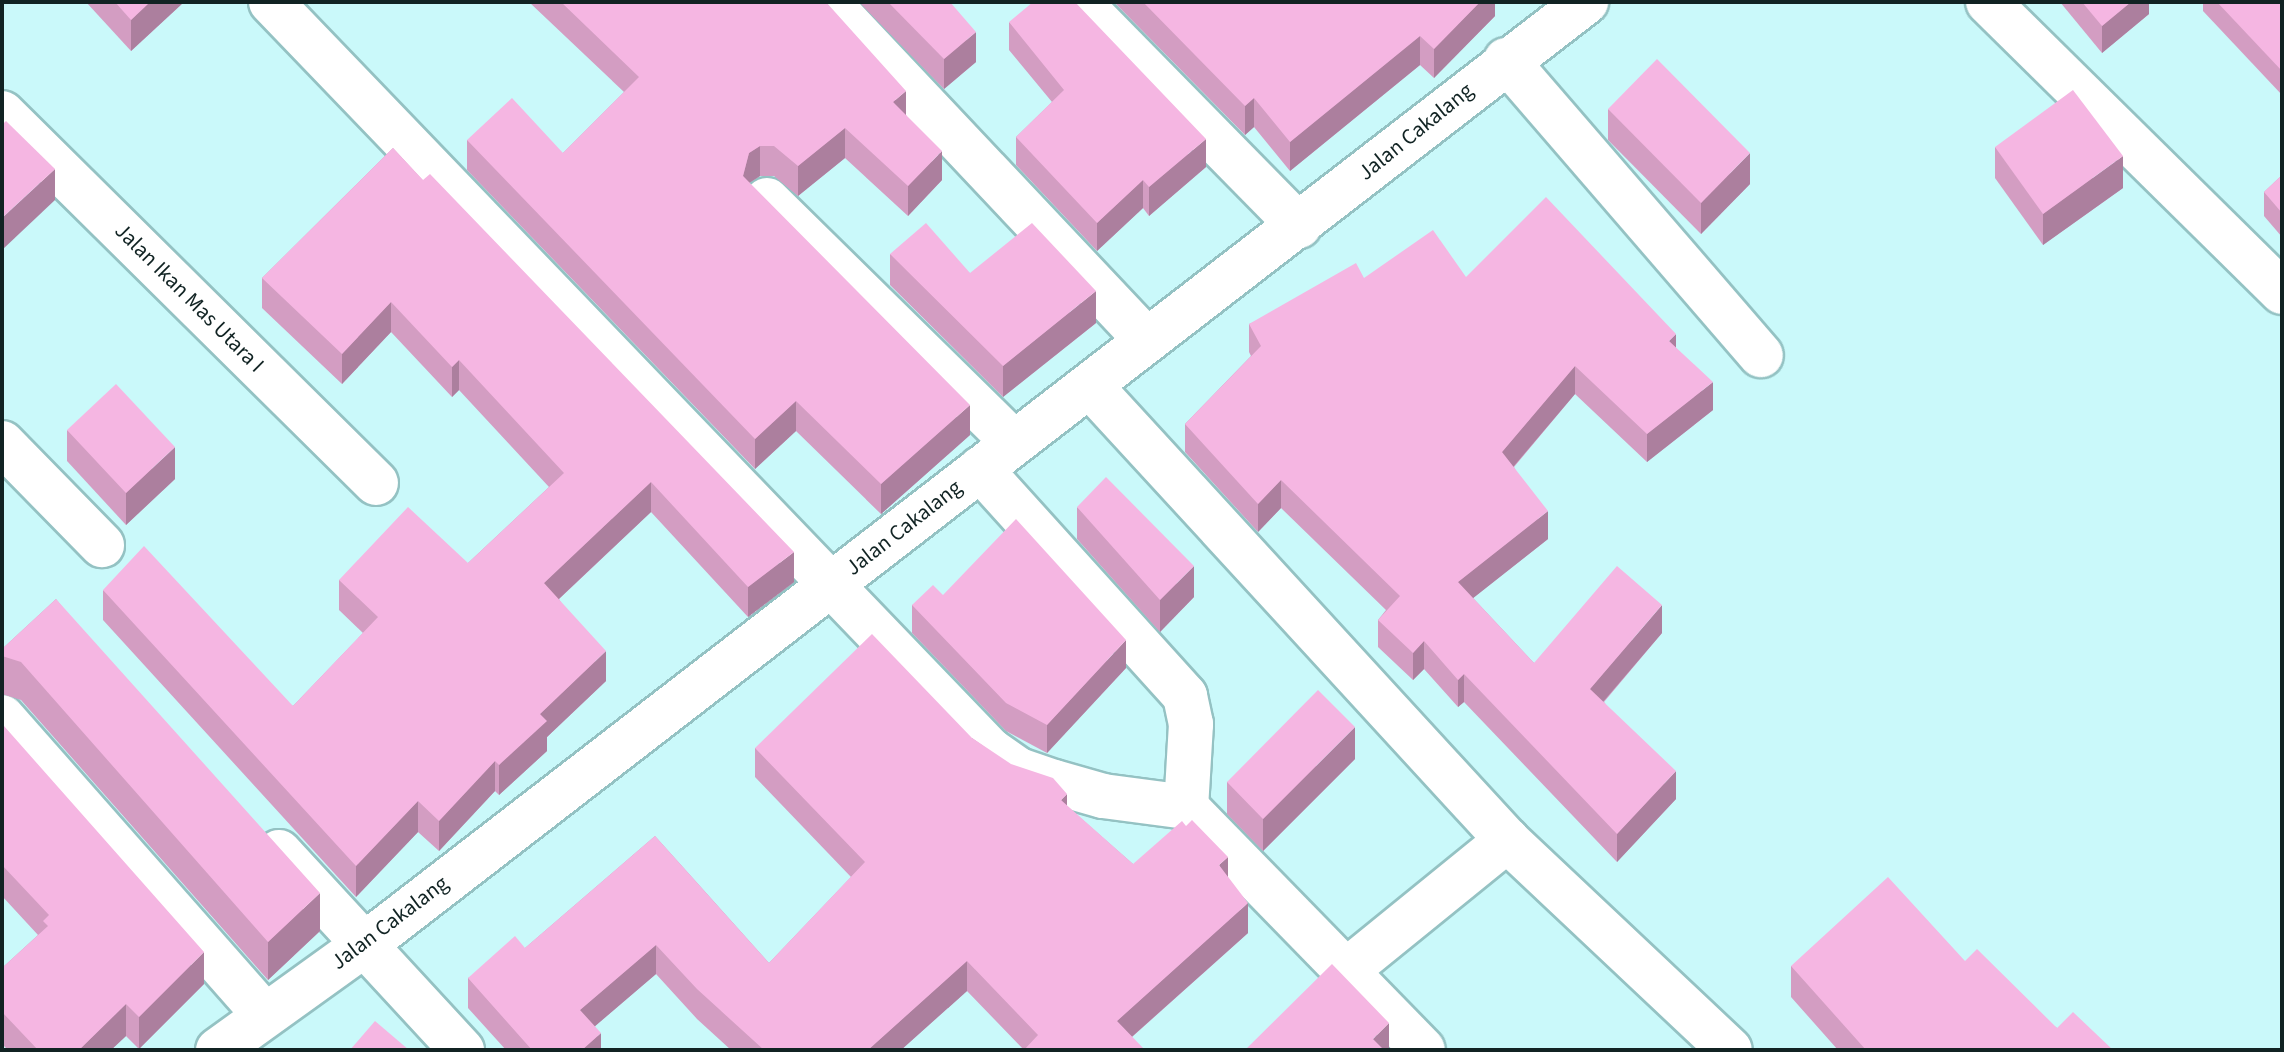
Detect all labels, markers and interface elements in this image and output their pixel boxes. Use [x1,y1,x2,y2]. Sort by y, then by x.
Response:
street label: Jalan Cakalang [1353,78,1479,186]
street label: Jalan Ikan Mas Utara I [109,218,269,378]
street label: Jalan Cakalang [841,475,967,581]
street label: Jalan Cakalang [326,870,454,976]

